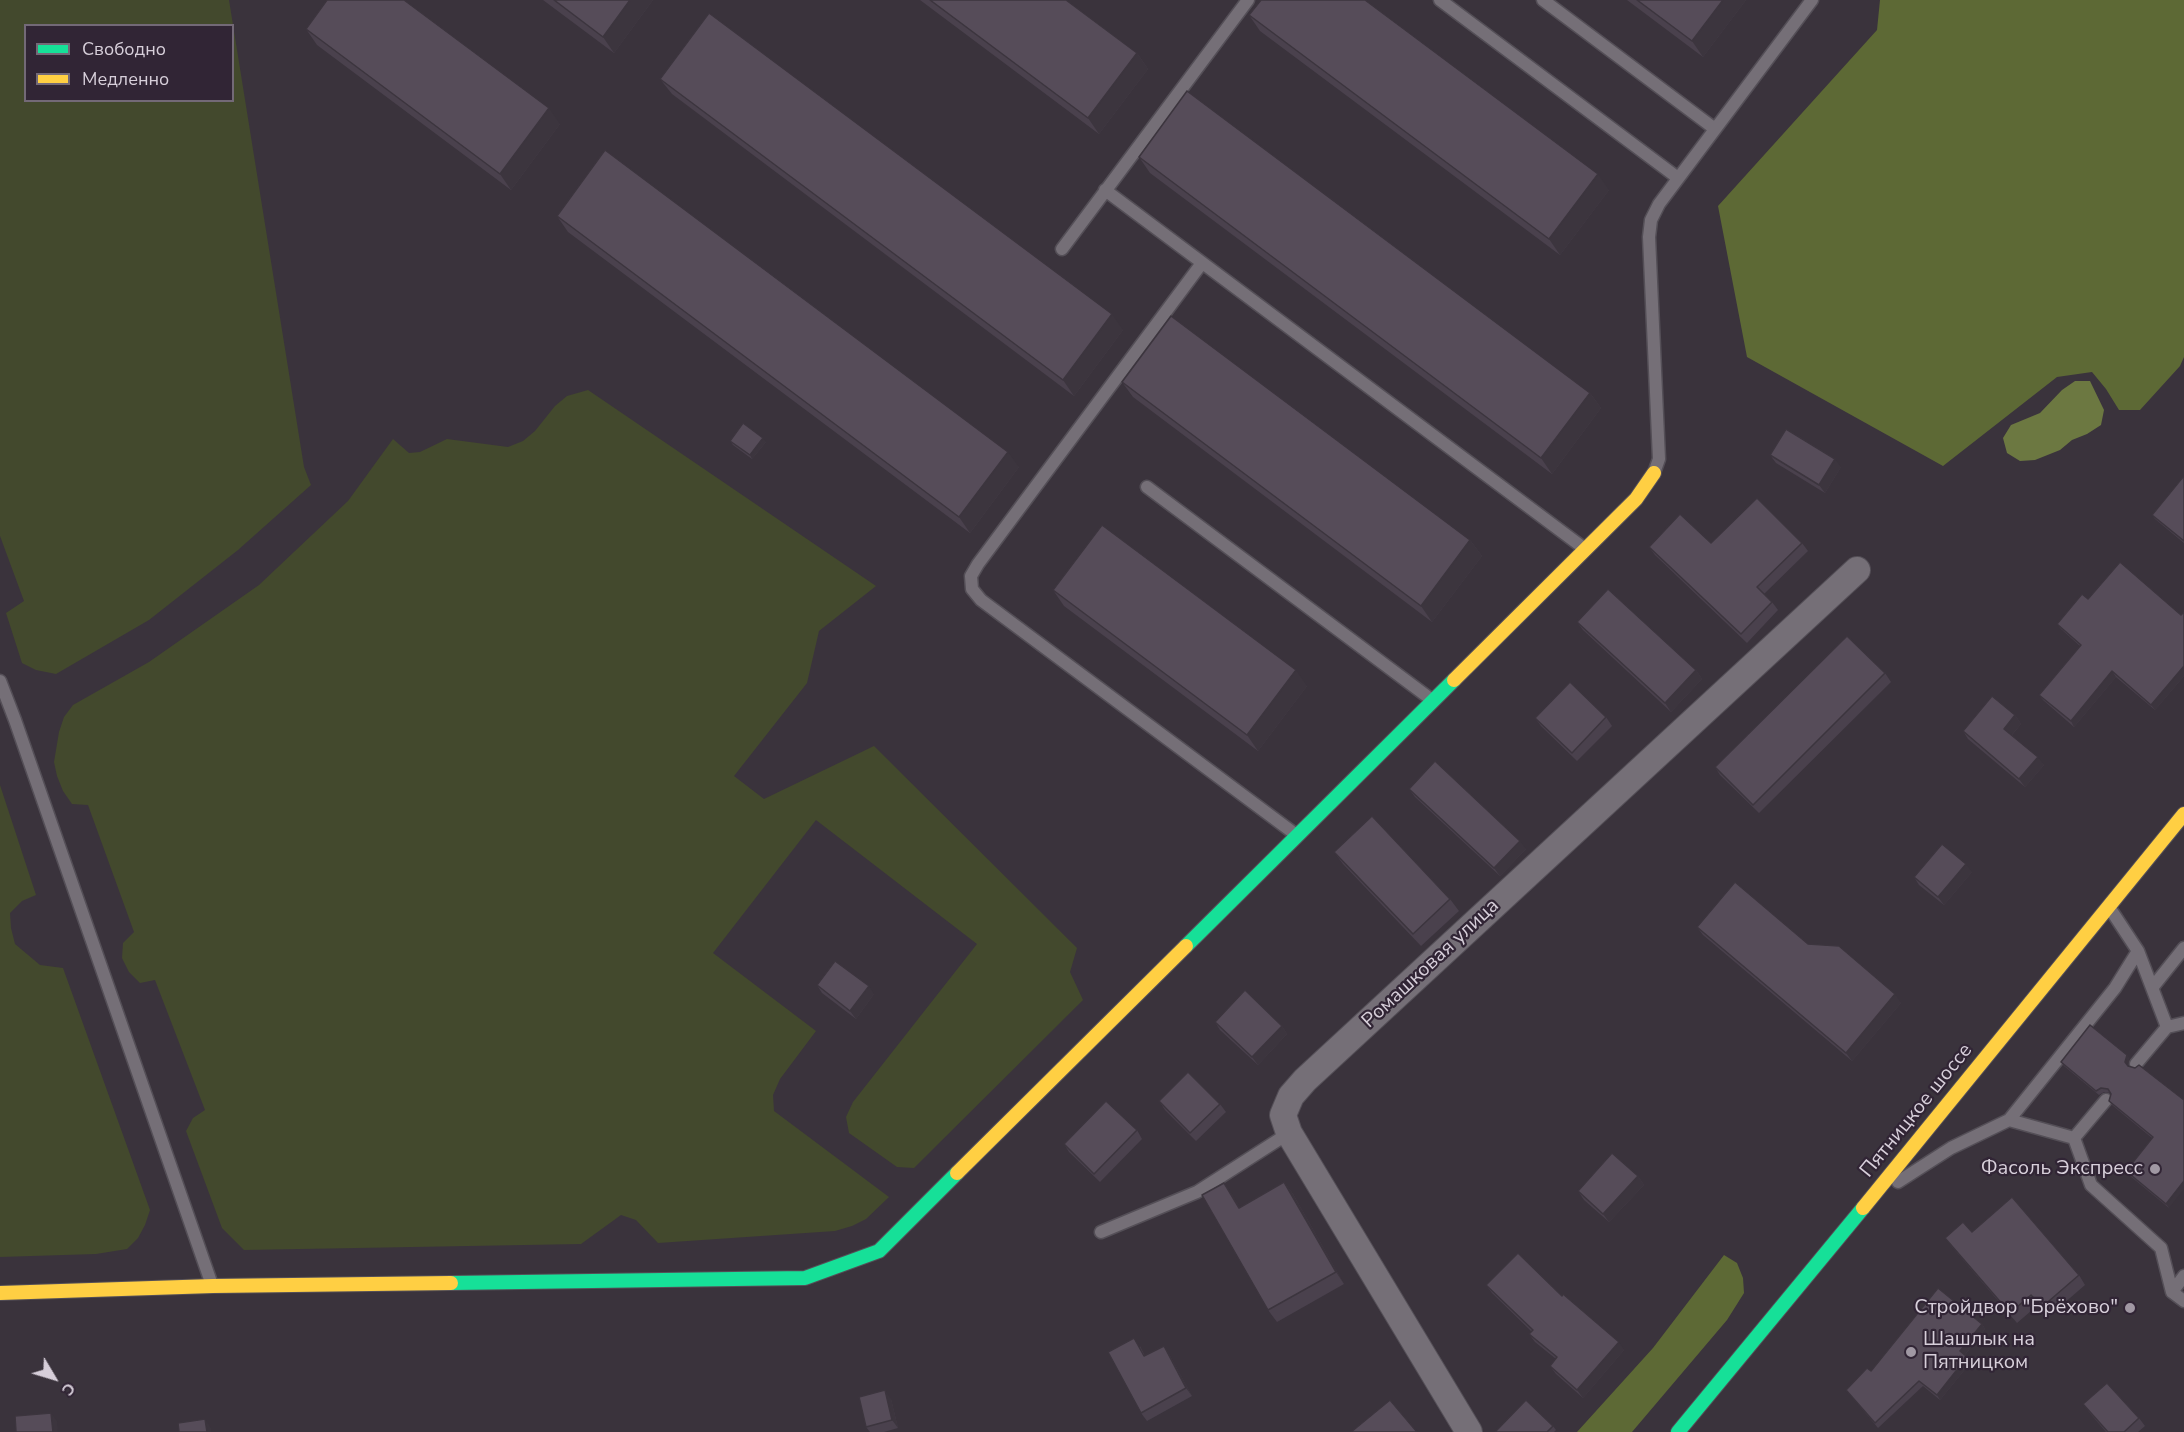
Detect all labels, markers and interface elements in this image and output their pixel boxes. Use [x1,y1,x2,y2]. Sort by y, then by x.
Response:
legend [24,24,234,102]
text: Свободно [82,37,166,61]
text: Медленно [82,67,169,91]
street label: Ромашковая улица [1357,894,1505,1034]
street label: Пятницкое шоссе [1856,1039,1978,1183]
place label: Фасоль Экспресс [1981,1157,2143,1181]
marker: Фасоль Экспресс [2148,1162,2162,1176]
place label: Стройдвор "Брёхово" [1914,1296,2118,1320]
marker: Стройдвор "Брёхово" [2123,1301,2137,1315]
place label: Шашлык на Пятницком [1923,1328,2035,1375]
marker: Шашлык на Пятницком [1904,1345,1918,1359]
north arrow [24,1348,84,1408]
text: С [56,1378,80,1400]

